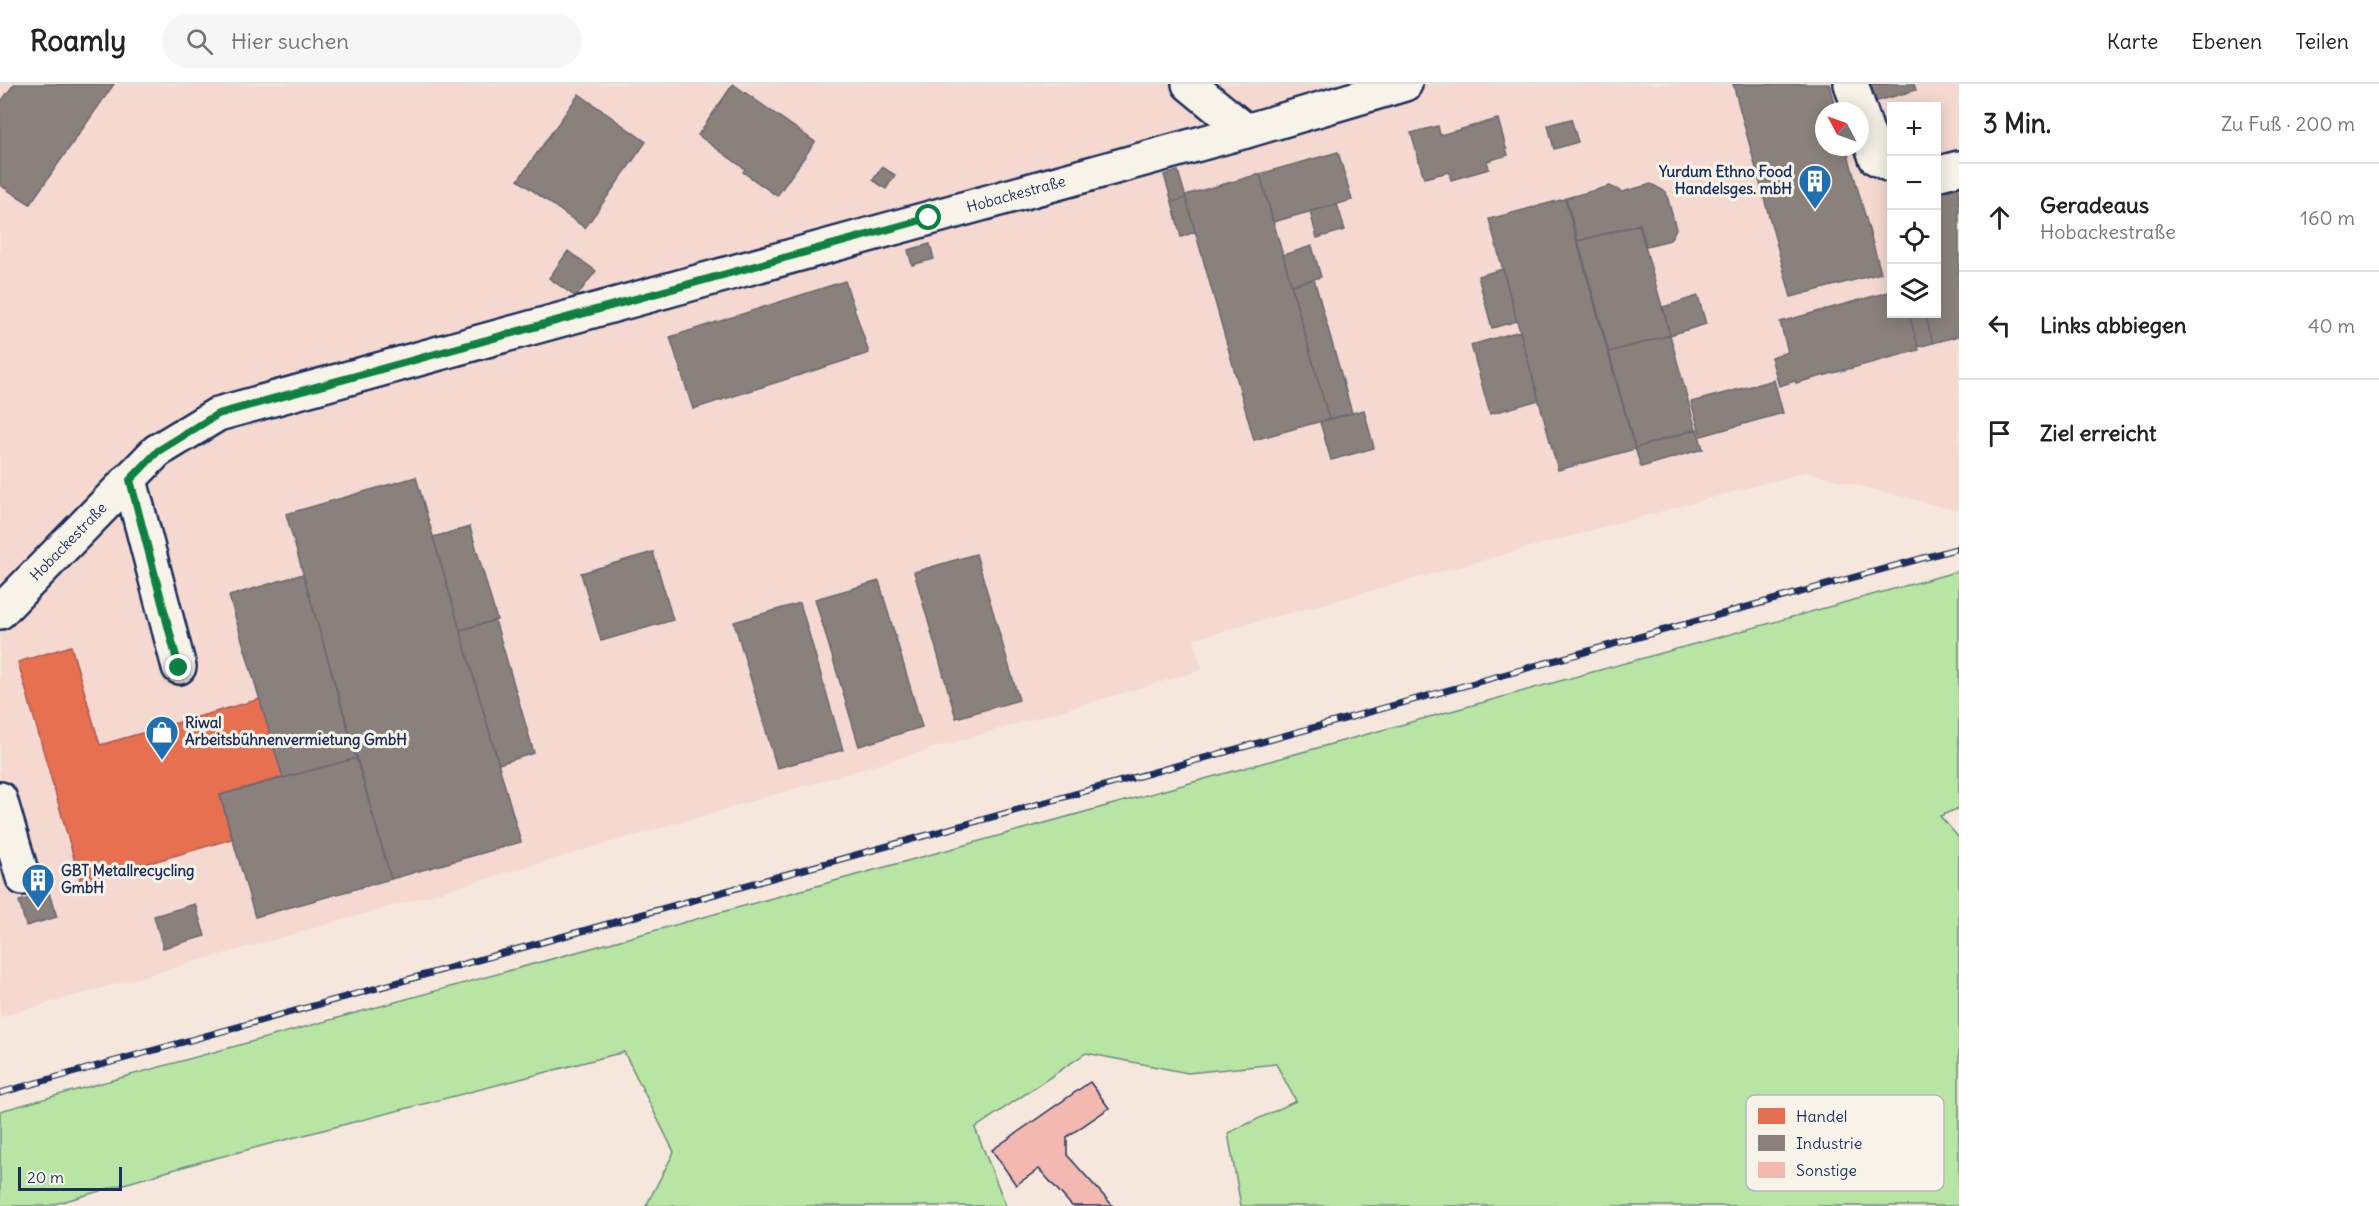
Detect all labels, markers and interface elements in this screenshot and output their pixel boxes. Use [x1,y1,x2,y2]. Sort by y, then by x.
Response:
search box [162,14,582,68]
text: Roamly [30,23,126,59]
icon: search [183,25,216,58]
text: Hier suchen [231,27,349,55]
text: Karte [2107,28,2158,55]
text: Ebenen [2191,28,2262,55]
text: Teilen [2295,28,2349,55]
north arrow [1815,102,1869,156]
map controls [1887,102,1941,318]
button: + [1887,102,1941,156]
text: 3 Min. [1983,107,2051,140]
text: Zu Fuß · 200 m [2221,111,2355,136]
button: − [1887,156,1941,210]
place label: Yurdum Ethno Food Handelsges. mbH [1658,162,1792,199]
building icon: Yurdum Ethno Food Handelsges. mbH [1797,163,1833,210]
street label: Hobackestraße [964,171,1068,217]
text: Geradeaus [2040,191,2149,219]
icon: ahead [1983,201,2016,234]
route start [915,204,941,230]
text: 160 m [2300,205,2355,230]
button: locate [1887,210,1941,264]
text: Hobackestraße [2040,219,2176,244]
button: layers [1887,264,1941,318]
icon: left [1983,309,2016,342]
text: Links abbiegen [2040,311,2187,339]
text: 40 m [2308,313,2355,338]
icon: arrive [1983,417,2016,450]
text: Ziel erreicht [2040,419,2157,447]
street label: Hobackestraße [26,498,110,585]
route end [165,654,191,680]
place label: Riwal Arbeitsbühnenvermietung GmbH [185,713,407,750]
shop icon: Riwal Arbeitsbühnenvermietung GmbH [144,714,180,761]
place label: GBT Metallrecycling GmbH [61,861,194,897]
building icon: GBT Metallrecycling GmbH [20,862,56,909]
legend [1746,1095,1944,1191]
text: Handel [1796,1106,1847,1126]
text: Industrie [1796,1133,1862,1153]
text: Sonstige [1796,1160,1857,1180]
scale bar [18,1164,122,1192]
text: 20 m [27,1167,64,1187]

